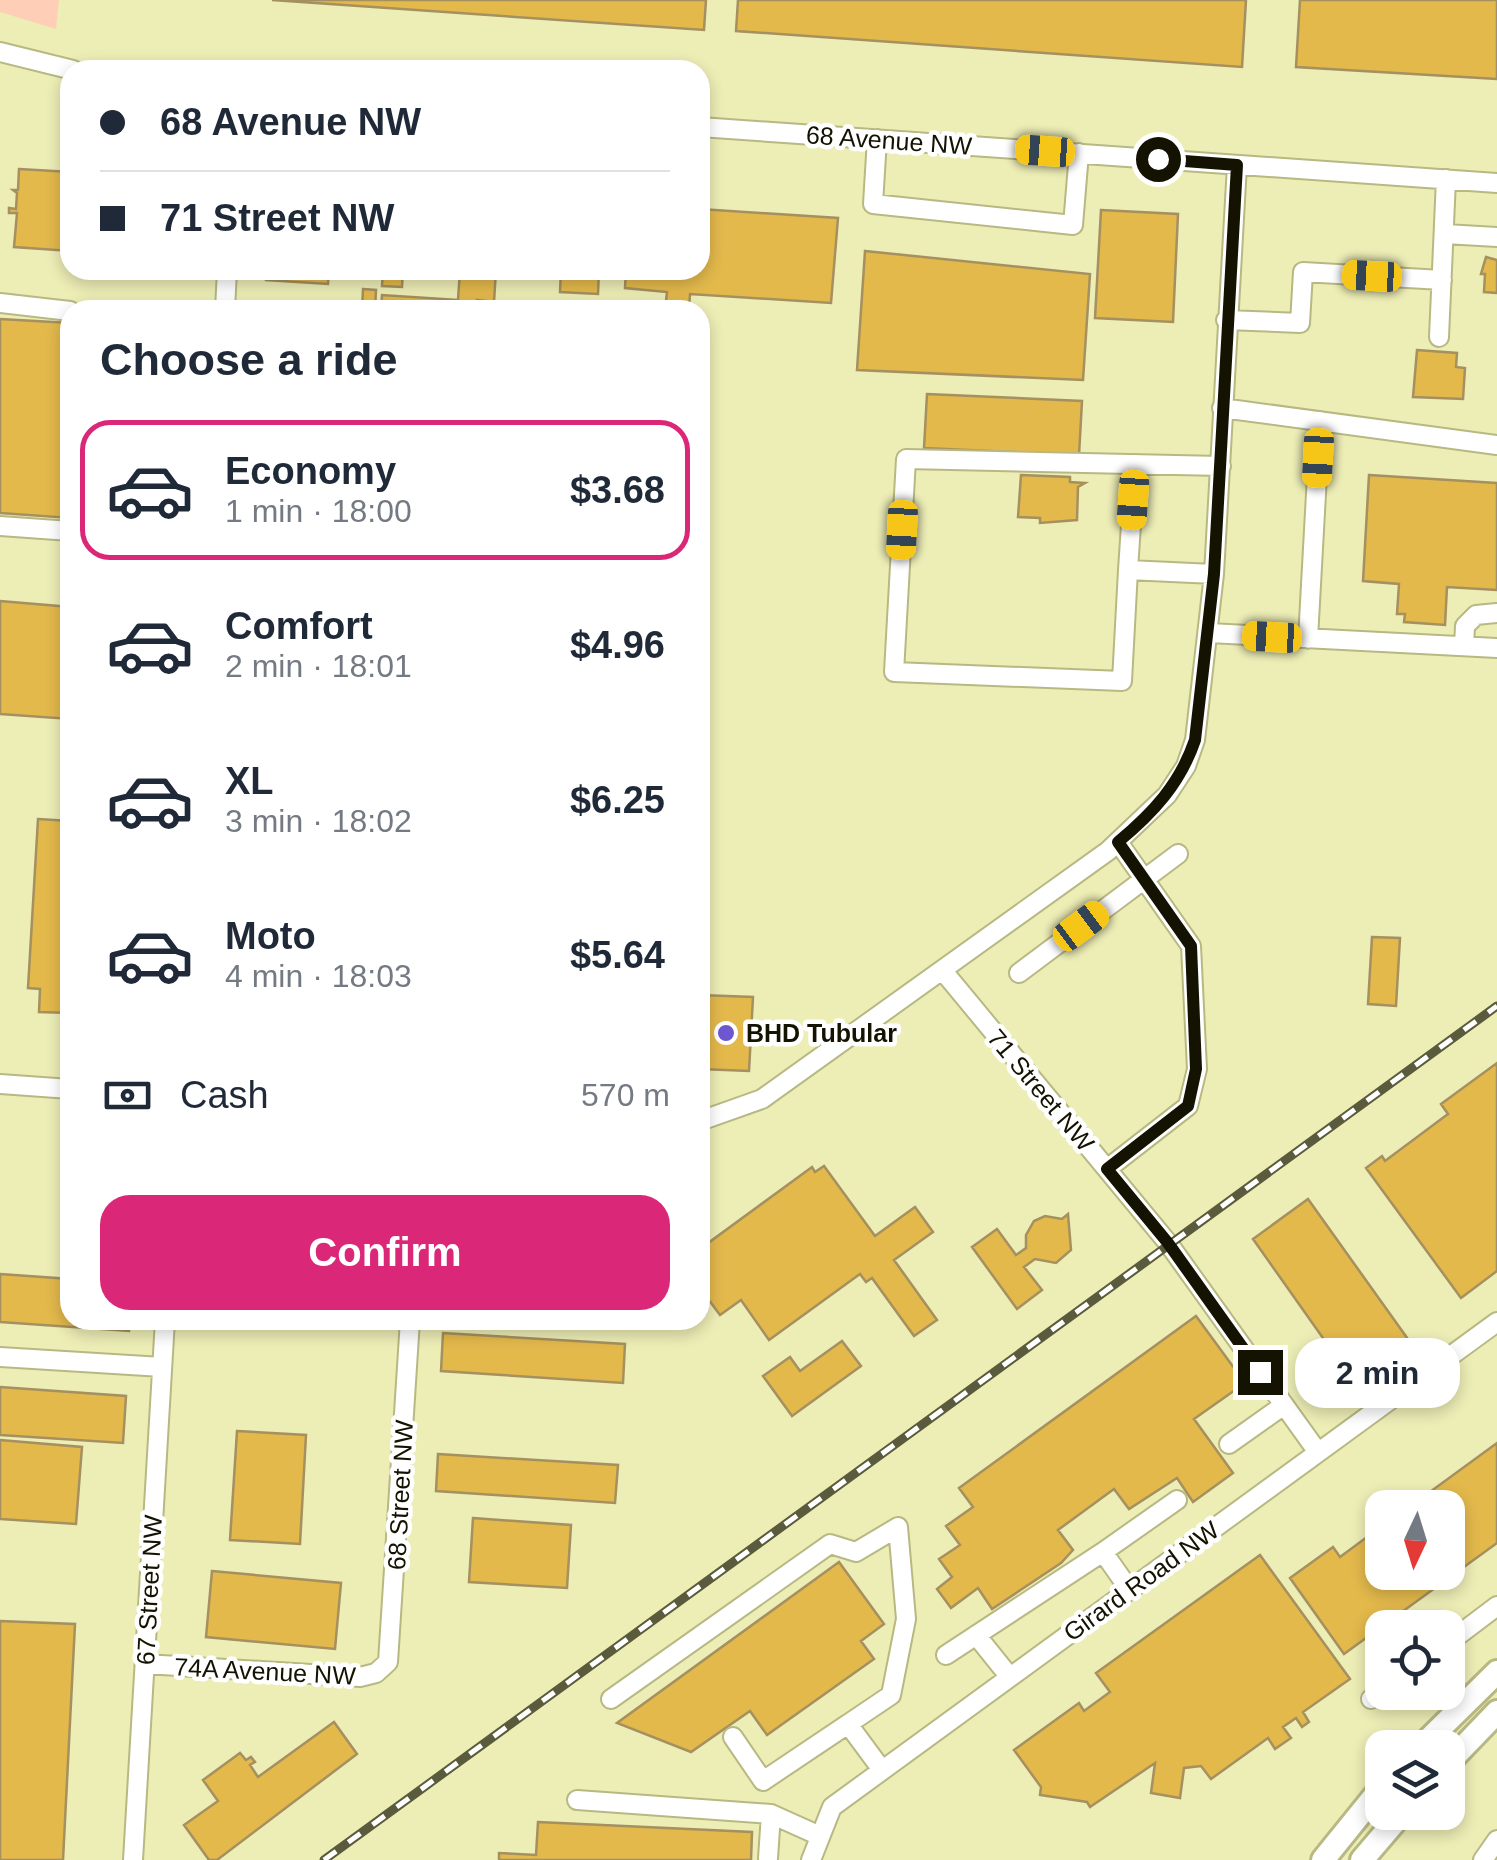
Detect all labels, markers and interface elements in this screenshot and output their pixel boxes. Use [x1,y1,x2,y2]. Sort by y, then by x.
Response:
text: 68 Avenue NW [160,101,421,143]
street label: 68 Avenue NW [805,120,973,160]
car [1014,134,1076,168]
route start [1136,137,1181,182]
text: 71 Street NW [160,197,394,239]
car [1341,259,1403,293]
text: Choose a ride [100,334,398,385]
car [1301,427,1335,489]
icon: car [105,445,195,535]
text: Economy [225,450,396,492]
text: $3.68 [570,469,665,511]
car [1116,469,1150,531]
text: 1 min · 18:00 [225,493,412,529]
car [885,499,919,561]
icon: car [105,600,195,690]
text: Comfort [225,605,373,647]
car [1241,620,1303,654]
text: $4.96 [570,624,665,666]
text: 2 min · 18:01 [225,648,412,684]
icon: car [105,755,195,845]
text: XL [225,760,274,802]
text: $6.25 [570,779,665,821]
text: 3 min · 18:02 [225,803,412,839]
car [1048,896,1114,956]
icon: car [105,910,195,1000]
text: Moto [225,915,316,957]
text: $5.64 [570,934,665,976]
text: 4 min · 18:03 [225,958,412,994]
place label: BHD Tubular [746,1019,897,1047]
marker: BHD Tubular [715,1022,737,1044]
street label: 71 Street NW [982,1024,1100,1157]
icon: cash [100,1068,155,1123]
text: Cash [180,1074,269,1116]
text: 570 m [581,1077,670,1113]
button: Confirm [100,1195,670,1310]
callout: 2 min [1295,1337,1460,1407]
route end [1238,1350,1283,1395]
text: 2 min [1336,1355,1419,1391]
street label: 68 Street NW [382,1419,418,1571]
north arrow [1365,1490,1465,1590]
map controls [1365,1490,1465,1830]
street label: 67 Street NW [131,1514,167,1666]
street label: Girard Road NW [1058,1515,1224,1647]
button: locate [1365,1610,1465,1710]
street label: 74A Avenue NW [174,1652,357,1690]
button: layers [1365,1730,1465,1830]

